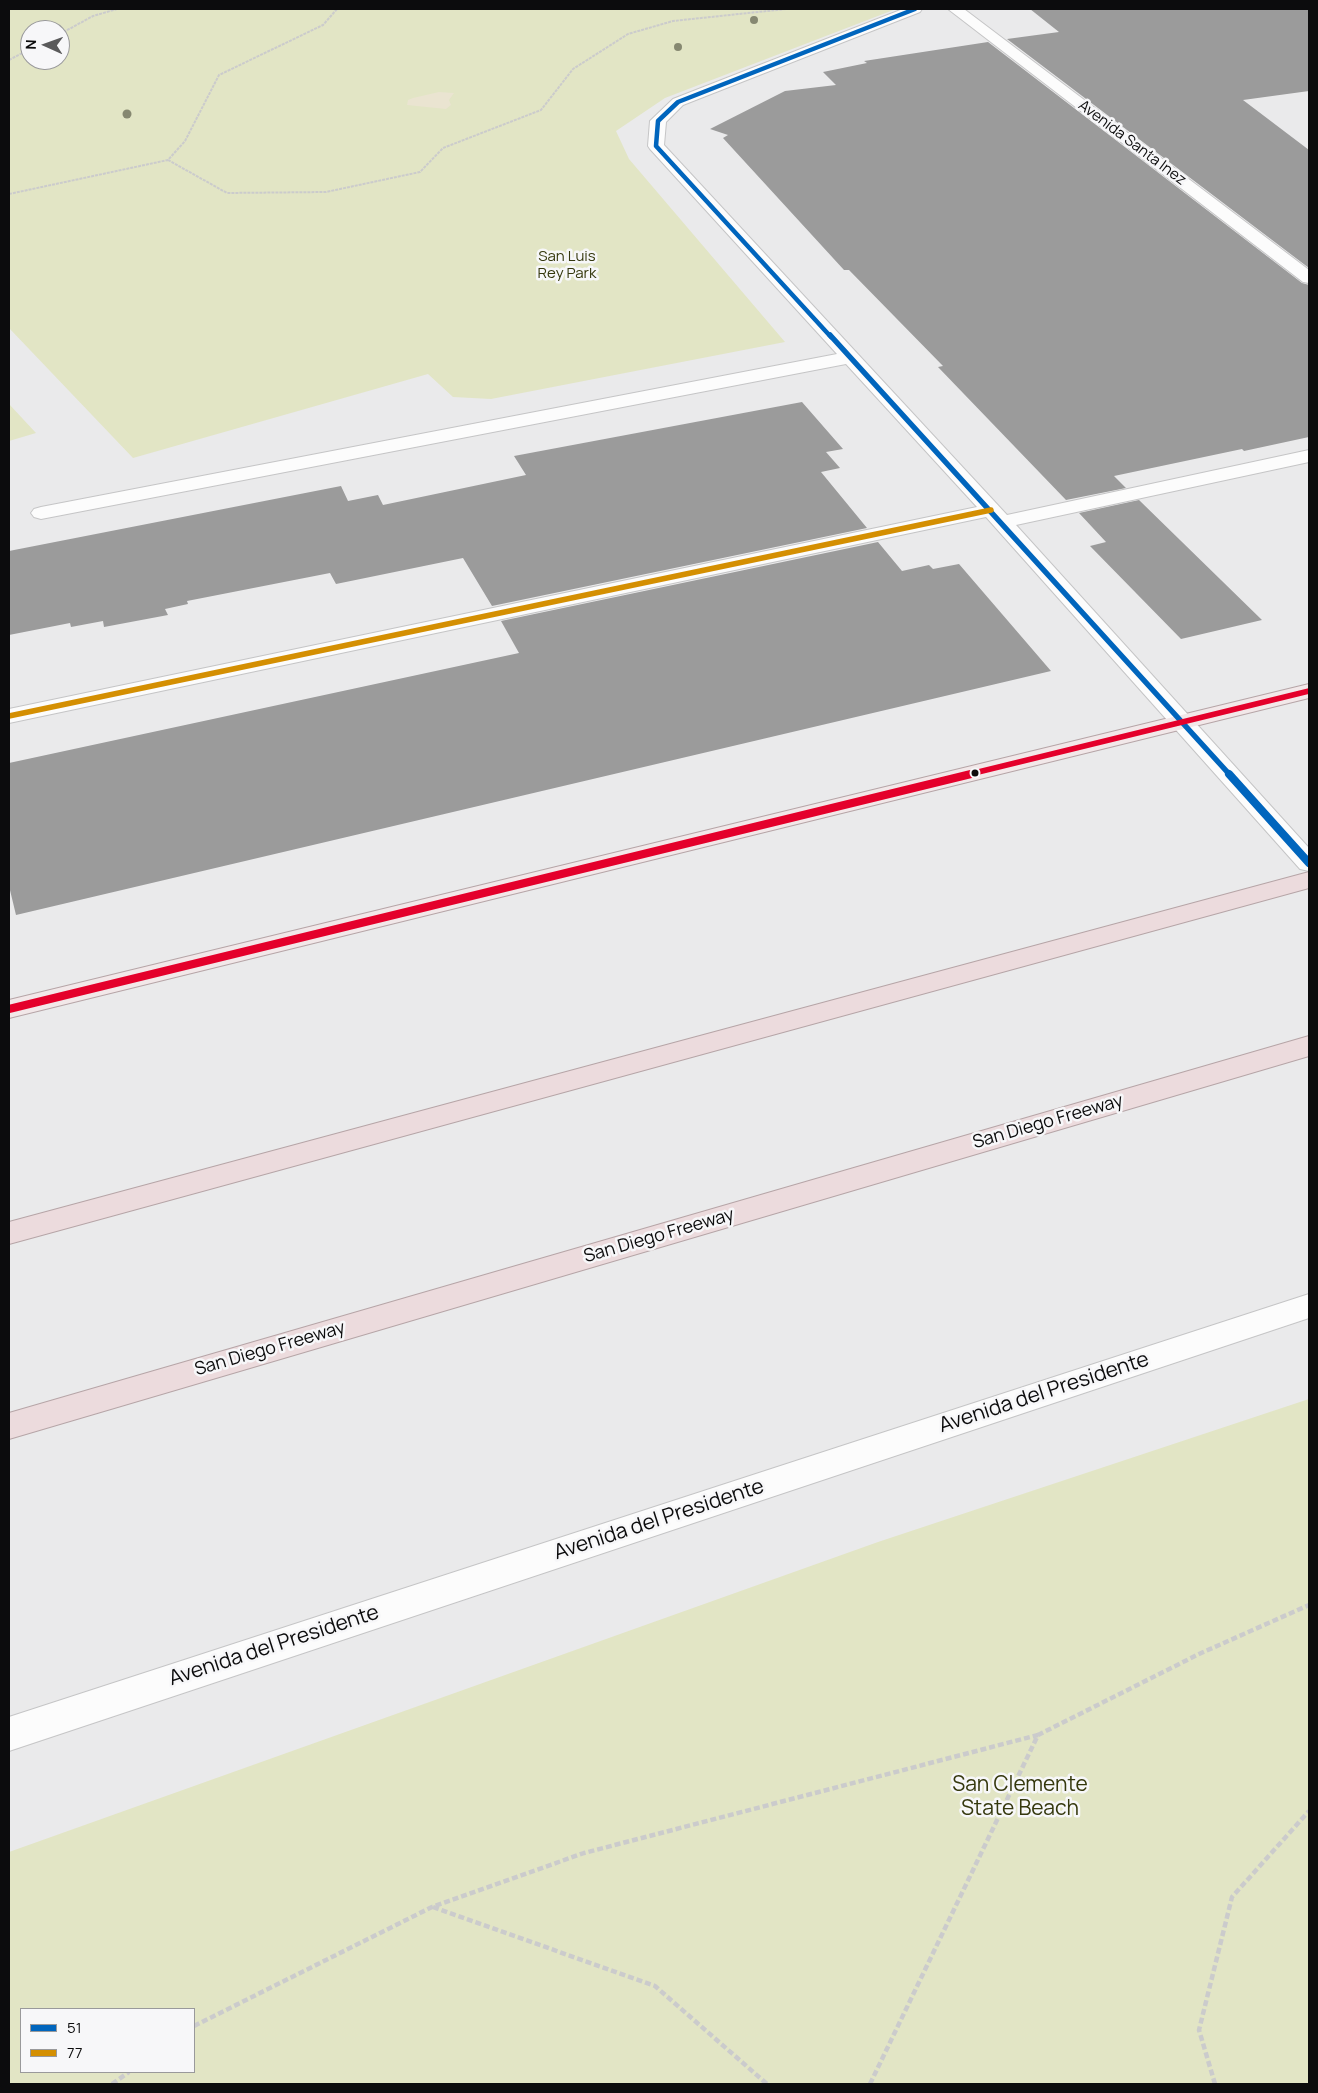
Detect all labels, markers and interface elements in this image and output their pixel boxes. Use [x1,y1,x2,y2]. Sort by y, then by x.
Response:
north arrow [20,20,70,70]
text: N [21,39,40,50]
street label: Avenida Santa Inez [1075,97,1189,189]
park label: San Luis Rey Park [538,248,596,283]
unlabelled marker [970,768,980,778]
street label: San Diego Freeway [970,1090,1126,1154]
street label: San Diego Freeway [581,1204,737,1268]
street label: San Diego Freeway [192,1317,348,1381]
street label: Avenida del Presidente [936,1347,1152,1439]
street label: Avenida del Presidente [551,1474,767,1566]
street label: Avenida del Presidente [166,1600,382,1692]
park label: San Clemente State Beach [952,1772,1088,1822]
legend [20,2008,195,2073]
text: 51 [67,2017,82,2038]
text: 77 [67,2042,82,2063]

